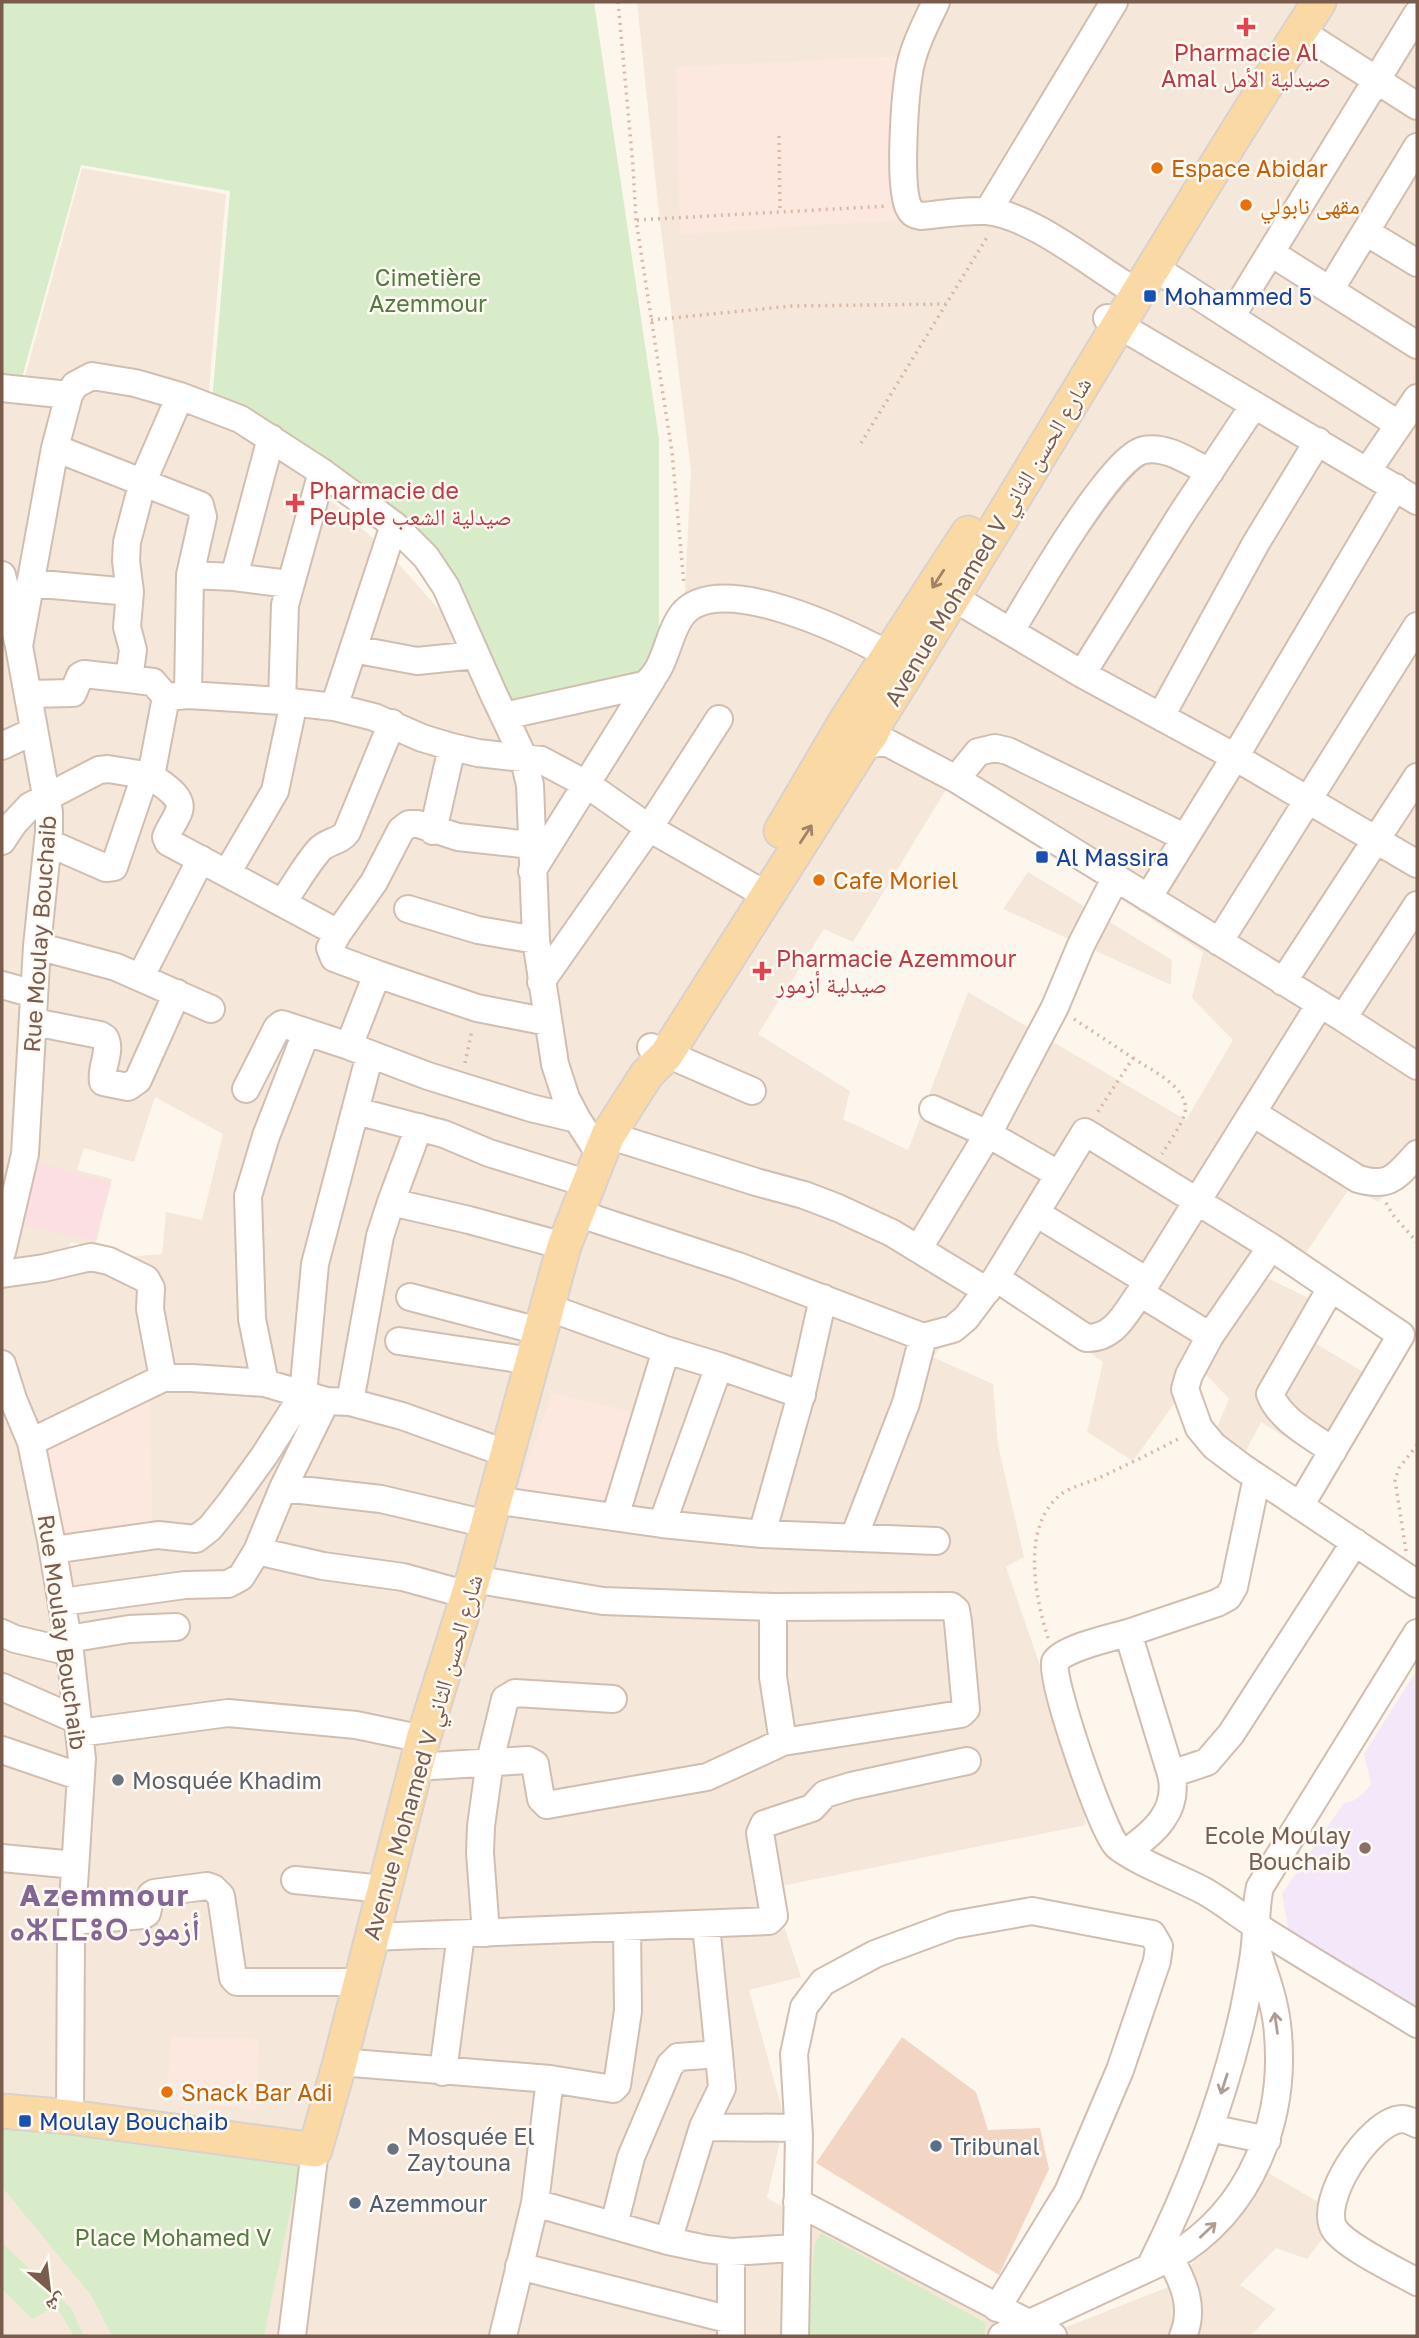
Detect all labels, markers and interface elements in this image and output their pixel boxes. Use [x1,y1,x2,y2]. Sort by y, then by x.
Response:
marker: Pharmacie Al Amal صيدلية الأمل [1238,19,1254,35]
place label: Pharmacie Al Amal صيدلية الأمل [1161,38,1331,93]
place label: Espace Abidar [1171,154,1328,182]
marker: Espace Abidar [1149,160,1165,176]
place label: مقهى نابولي [1260,191,1360,225]
marker: مقهى نابولي [1238,197,1254,213]
park label: Cimetière Azemmour [369,263,487,317]
place label: Mohammed 5 [1164,282,1312,310]
marker: Mohammed 5 [1142,288,1158,304]
street label: Avenue Mohamed V شارع الحسن الثاني [878,372,1102,713]
place label: Pharmacie de Peuple صيدلية الشعب [309,476,512,531]
marker: Pharmacie de Peuple صيدلية الشعب [287,495,303,511]
one-way arrow [930,569,945,588]
street label: Rue Moulay Bouchaib [17,815,61,1053]
one-way arrow [799,824,813,844]
place label: Al Massira [1056,843,1169,871]
marker: Al Massira [1034,849,1050,865]
place label: Cafe Moriel [833,866,958,894]
marker: Cafe Moriel [811,872,827,888]
place label: Pharmacie Azemmour صيدلية أزمور [775,944,1016,998]
marker: Pharmacie Azemmour صيدلية أزمور [754,963,770,979]
street label: Rue Moulay Bouchaib [33,1513,93,1751]
street label: Avenue Mohamed V شارع الحسن الثاني [356,1571,493,1944]
place label: Mosquée Khadim [132,1766,322,1794]
marker: Mosquée Khadim [110,1772,126,1788]
place label: Ecole Moulay Bouchaib [1204,1821,1351,1875]
marker: Ecole Moulay Bouchaib [1357,1840,1373,1856]
district label: Azemmour ⴰⵣⵎⵎⵓⵔ أزمور [10,1877,200,1947]
one-way arrow [1269,2012,1282,2035]
one-way arrow [1217,2072,1229,2094]
place label: Snack Bar Adi [181,2078,333,2106]
marker: Snack Bar Adi [159,2084,175,2100]
place label: Moulay Bouchaib [39,2107,228,2135]
marker: Moulay Bouchaib [17,2113,33,2129]
place label: Mosquée El Zaytouna [407,2122,535,2176]
place label: Tribunal [950,2132,1040,2160]
marker: Tribunal [928,2138,944,2154]
marker: Mosquée El Zaytouna [385,2141,401,2157]
place label: Azemmour [369,2189,487,2217]
marker: Azemmour [347,2195,363,2211]
one-way arrow [1199,2222,1217,2239]
park label: Place Mohamed V [75,2223,271,2251]
north arrow [14,2254,84,2324]
text: ش [42,2289,72,2319]

